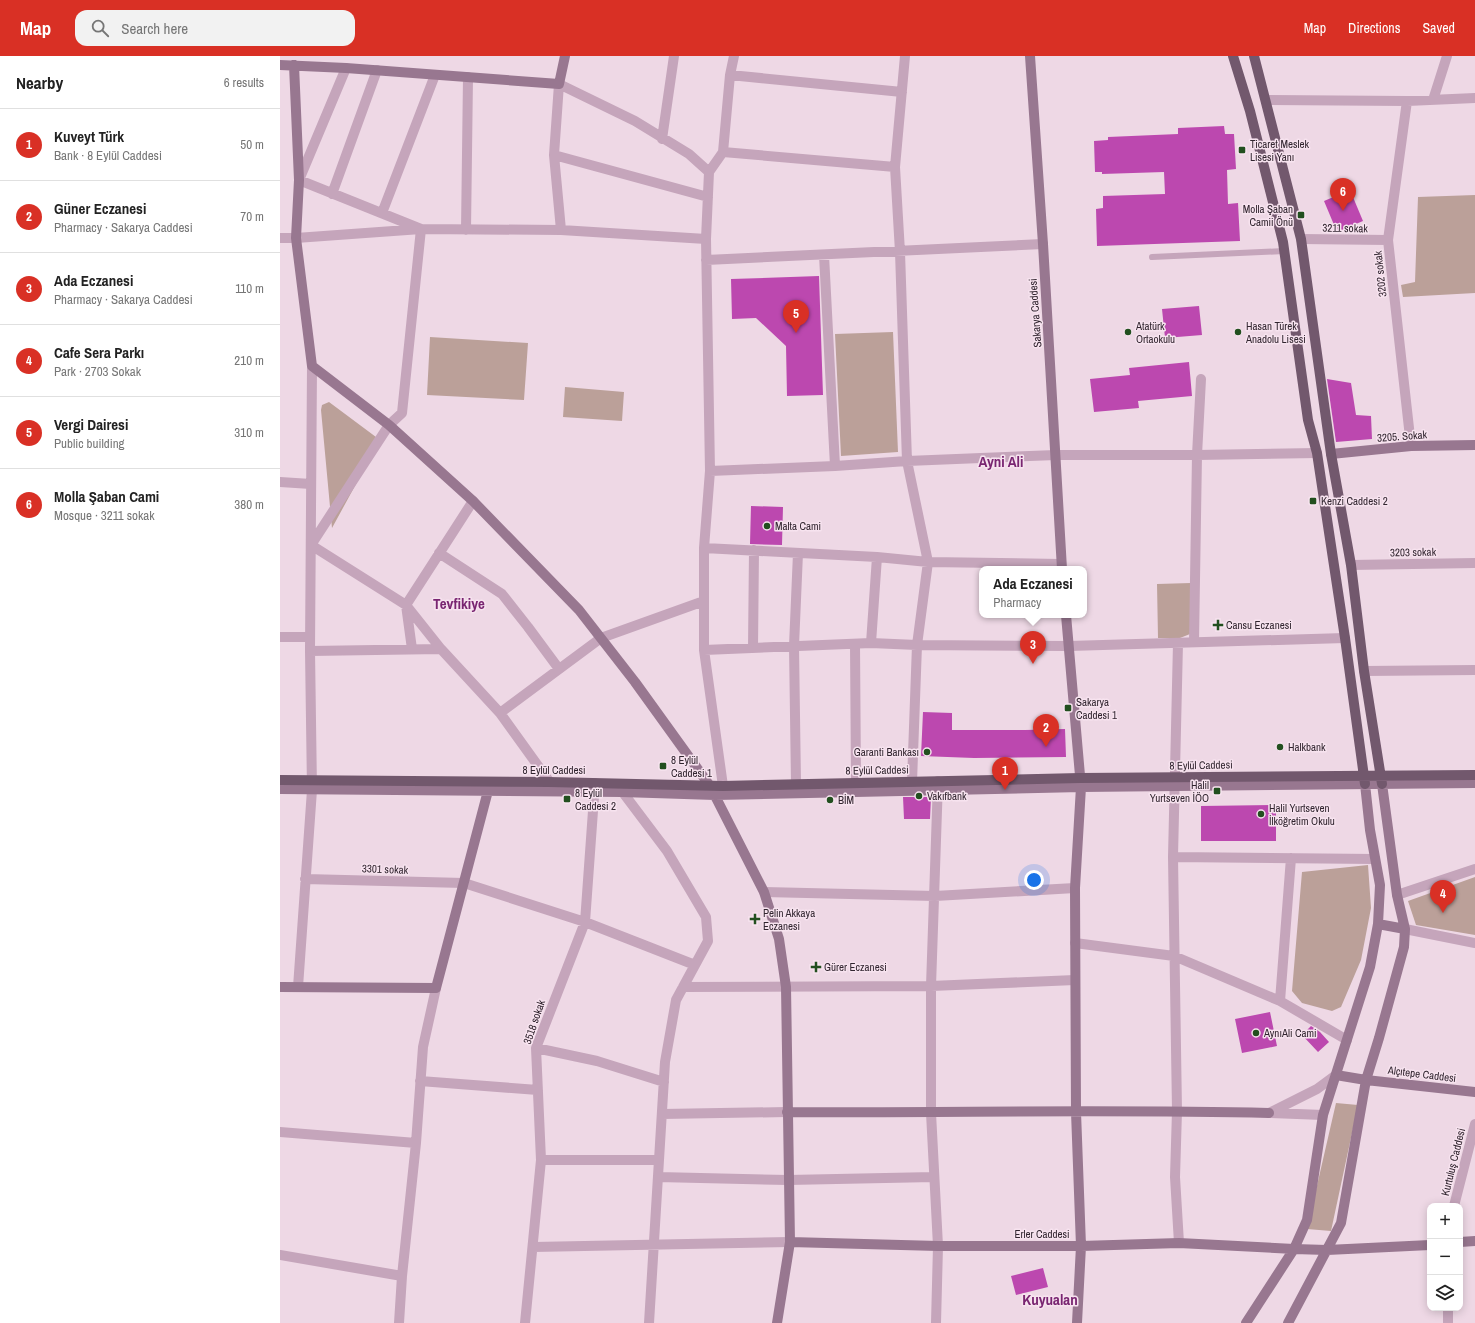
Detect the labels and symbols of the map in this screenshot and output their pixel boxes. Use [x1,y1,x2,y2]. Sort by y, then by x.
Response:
place label: Ticaret Meslek Lisesi Yanı [1250,137,1309,164]
marker: Ticaret Meslek Lisesi Yanı [1237,145,1247,155]
pin: 6 [1330,178,1356,211]
place label: Molla Şaban Camii Önü [1243,202,1293,229]
marker: Molla Şaban Camii Önü [1296,210,1306,220]
street label: 3211 sokak [1322,221,1368,235]
street label: 3202 sokak [1371,250,1389,298]
street label: Sakarya Caddesi [1026,278,1044,348]
pin: 5 [783,300,809,333]
place label: Atatürk Ortaokulu [1135,319,1175,346]
place label: Hasan Türek Anadolu Lisesi [1245,319,1306,346]
marker: Atatürk Ortaokulu [1123,327,1133,337]
marker: Hasan Türek Anadolu Lisesi [1233,327,1243,337]
street label: 3205. Sokak [1376,427,1428,445]
district label: Ayni Ali [979,451,1023,472]
place label: Kenzi Caddesi 2 [1321,494,1388,508]
marker: Kenzi Caddesi 2 [1308,496,1318,506]
place label: Malta Cami [775,519,821,533]
marker: Malta Cami [762,521,772,531]
street label: 3203 sokak [1390,545,1437,559]
district label: Tevfikiye [433,593,485,614]
place label: Cansu Eczanesi [1226,618,1292,632]
marker: Cansu Eczanesi [1213,620,1223,630]
pin: 3 [1020,631,1046,664]
place label: Sakarya Caddesi 1 [1076,695,1117,722]
marker: Sakarya Caddesi 1 [1063,703,1073,713]
pin: 2 [1033,714,1059,747]
place label: Halkbank [1288,740,1326,754]
marker: Halkbank [1275,742,1285,752]
place label: Garanti Bankası [854,745,919,759]
marker: Garanti Bankası [922,747,932,757]
place label: 8 Eylül Caddesi 1 [671,753,712,780]
pin: 1 [992,757,1018,790]
street label: 8 Eylül Caddesi [1169,757,1233,773]
marker: 8 Eylül Caddesi 1 [658,761,668,771]
street label: 8 Eylül Caddesi [845,762,909,778]
street label: 8 Eylül Caddesi [522,763,586,777]
place label: Halil Yurtseven İÖO [1150,778,1209,805]
place label: 8 Eylül Caddesi 2 [575,786,616,813]
marker: Halil Yurtseven İÖO [1212,786,1222,796]
place label: Vakıfbank [927,789,967,803]
marker: Vakıfbank [914,791,924,801]
place label: BİM [838,793,854,807]
marker: 8 Eylül Caddesi 2 [562,794,572,804]
marker: BİM [825,795,835,805]
place label: Halil Yurtseven İlköğretim Okulu [1269,801,1335,828]
marker: Halil Yurtseven İlköğretim Okulu [1256,809,1266,819]
street label: 3301 sokak [362,861,409,877]
your location [1024,870,1044,890]
pin: 4 [1430,880,1456,913]
place label: Pelin Akkaya Eczanesi [763,906,815,933]
marker: Pelin Akkaya Eczanesi [750,914,760,924]
place label: Gürer Eczanesi [824,960,887,974]
marker: Gürer Eczanesi [811,962,821,972]
street label: 3518 sokak [520,997,548,1046]
place label: AynıAli Cami [1263,1026,1316,1040]
marker: AynıAli Cami [1251,1028,1261,1038]
street label: Alçıtepe Caddesi [1386,1063,1457,1085]
street label: Kurtuluş Caddesi [1438,1127,1468,1197]
street label: Erler Caddesi [1014,1227,1070,1241]
district label: Kuyualan [1022,1289,1078,1310]

